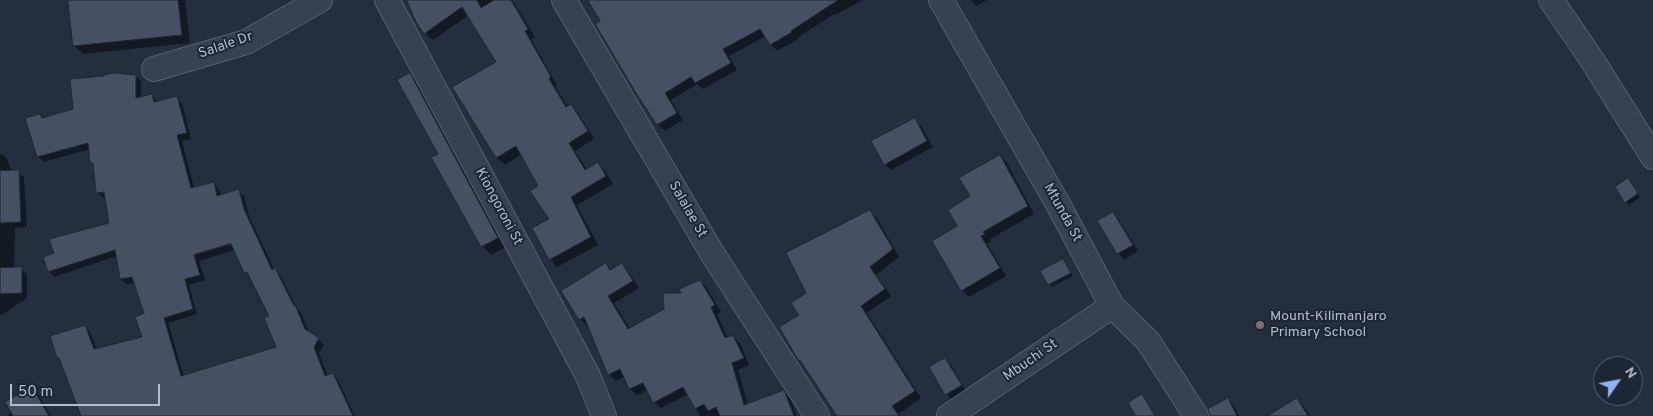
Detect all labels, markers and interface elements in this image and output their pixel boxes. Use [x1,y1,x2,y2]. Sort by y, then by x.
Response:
street label: Salale Dr [197,29,255,63]
street label: Kiongoroni St [471,165,525,249]
street label: Salalae St [664,179,710,241]
street label: Mtunda St [1039,181,1085,245]
place label: Mount-Kilimanjaro Primary School [1270,309,1387,342]
marker: Mount-Kilimanjaro Primary School [1254,319,1266,331]
street label: Mbuchi St [1001,336,1061,386]
north arrow [1593,356,1643,406]
text: N [1620,364,1640,382]
scale bar [12,374,162,406]
text: 50 m [18,383,53,402]

